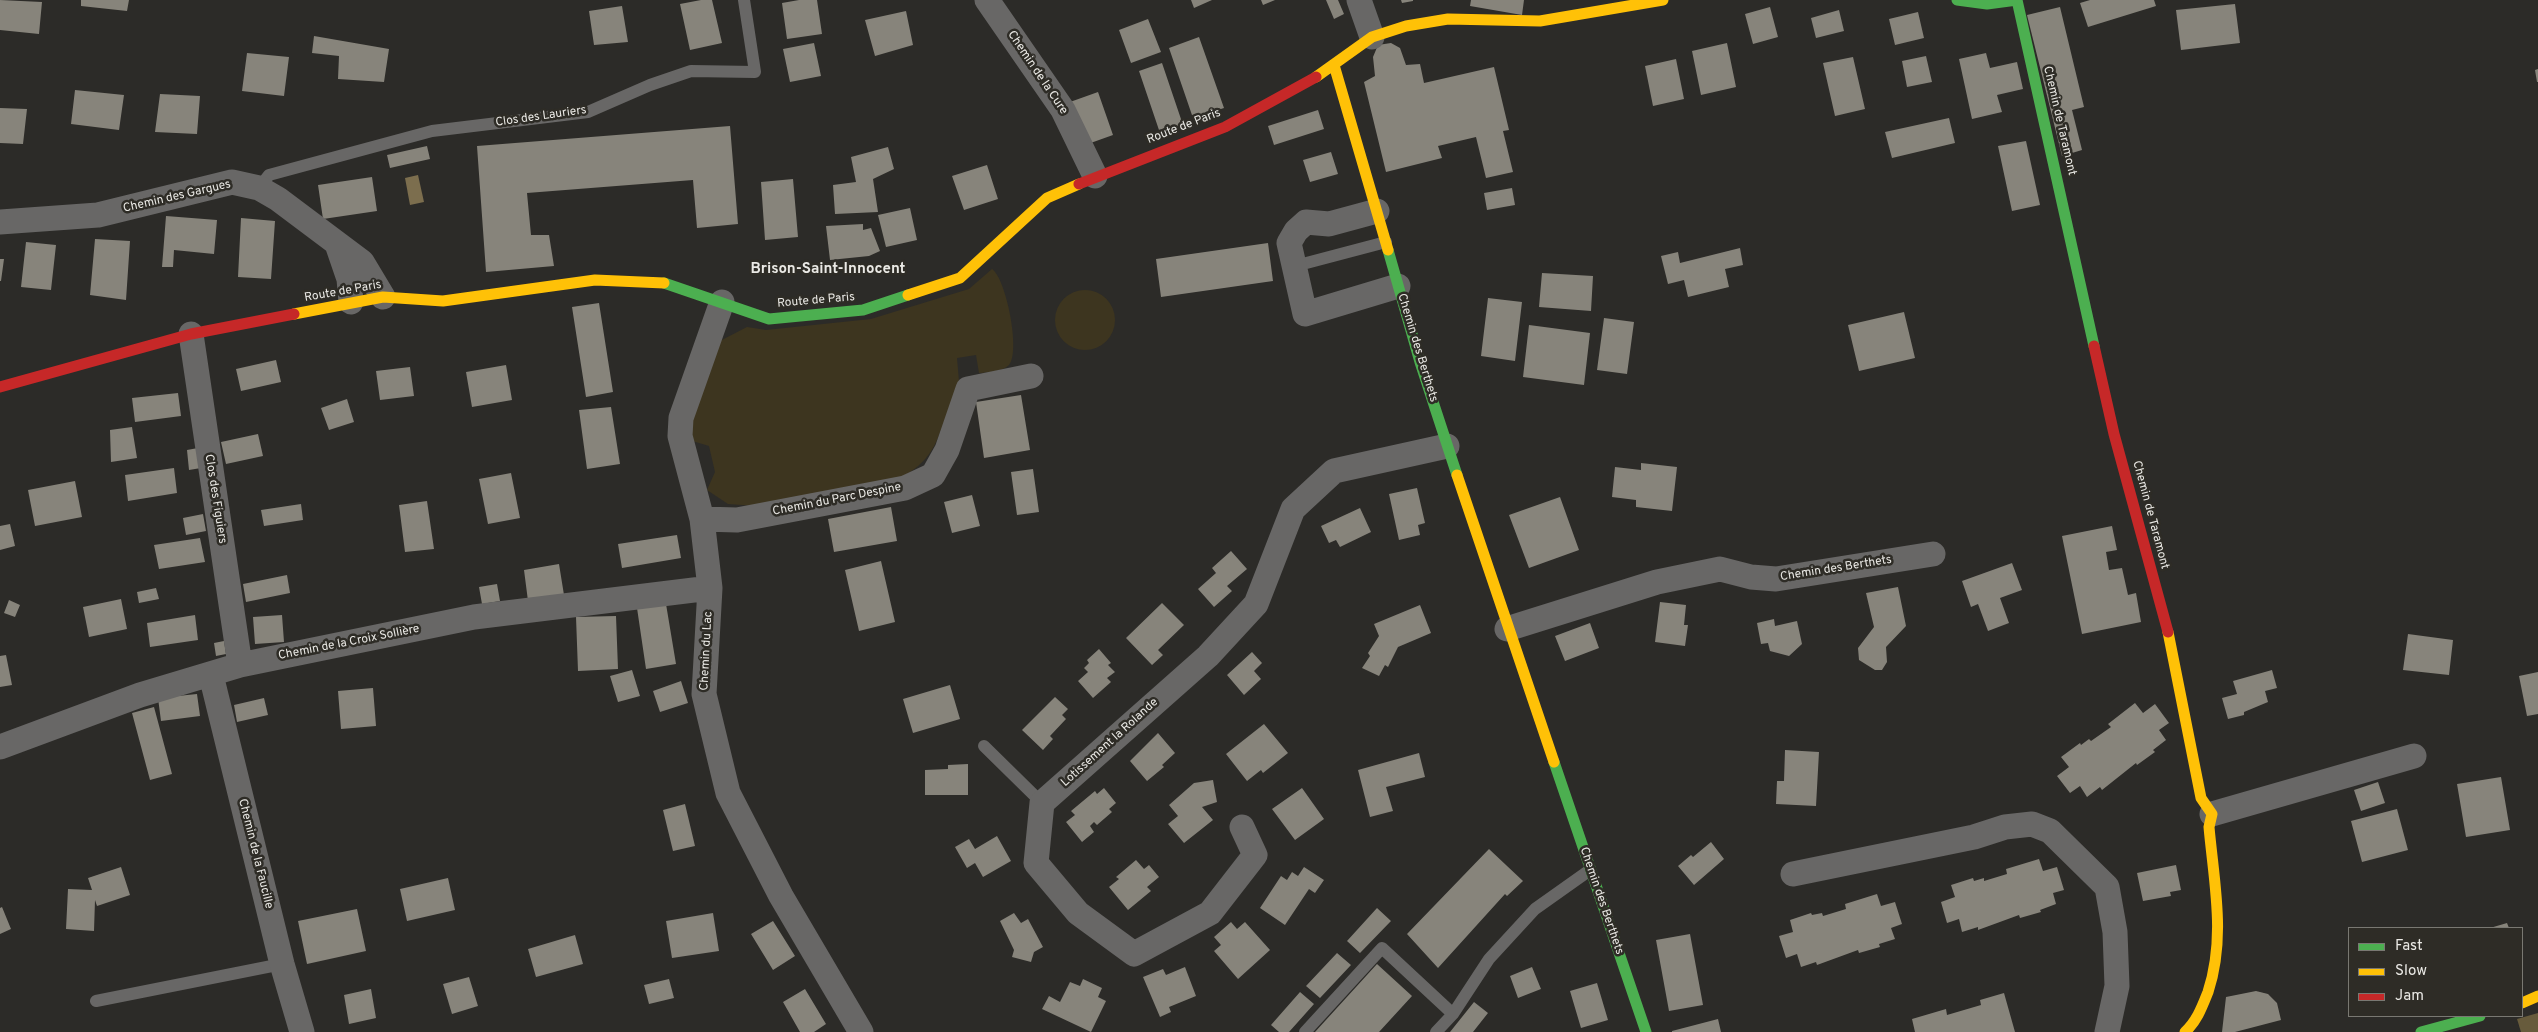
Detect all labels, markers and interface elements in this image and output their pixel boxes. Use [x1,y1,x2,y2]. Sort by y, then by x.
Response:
street label: Chemin de la Cure [1004,28,1070,118]
street label: Chemin de Taramont [2039,65,2079,177]
street label: Clos des Lauriers [495,103,587,131]
street label: Route de Paris [1145,106,1223,148]
street label: Chemin des Gargues [122,178,232,216]
district label: Brison-Saint-Innocent [750,261,906,279]
street label: Route de Paris [303,278,383,306]
street label: Route de Paris [777,290,855,312]
street label: Chemin des Berthets [1394,292,1440,404]
street label: Clos des Figuiers [201,453,229,545]
street label: Chemin de Taramont [2129,459,2171,571]
street label: Chemin du Parc Despine [772,480,902,520]
street label: Chemin des Berthets [1779,553,1893,585]
street label: Chemin du Lac [698,611,716,691]
street label: Chemin de la Croix Sollière [277,622,421,664]
street label: Lotissement la Rolande [1059,696,1161,790]
street label: Chemin de la Faucille [234,797,276,911]
street label: Chemin des Berthets [1576,845,1626,957]
legend [2348,927,2523,1017]
text: Fast [2395,937,2423,956]
text: Slow [2395,962,2427,981]
text: Jam [2395,987,2424,1006]

